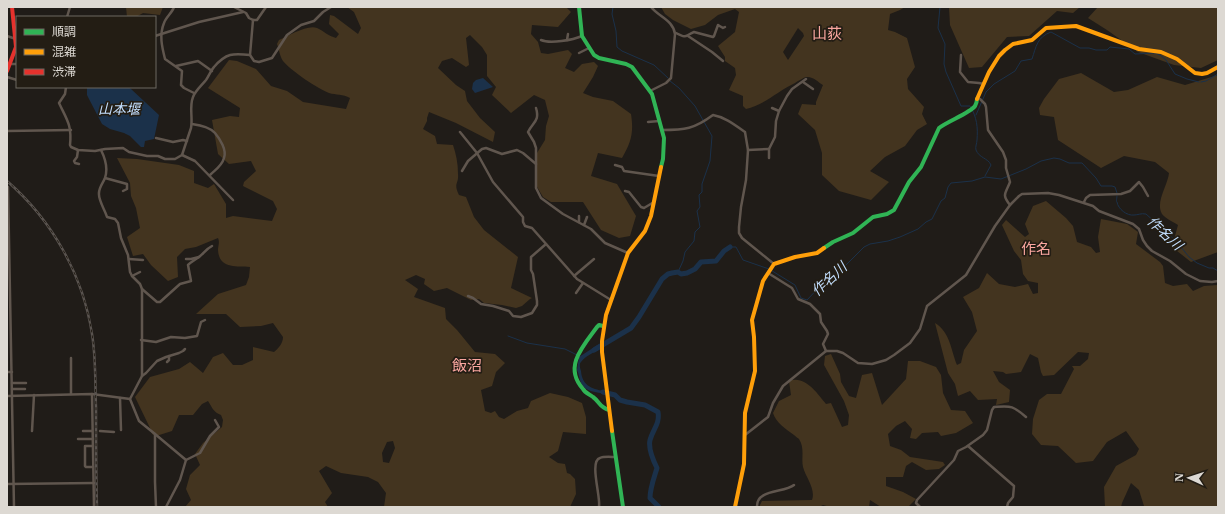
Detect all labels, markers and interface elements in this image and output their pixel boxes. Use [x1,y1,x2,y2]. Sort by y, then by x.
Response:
legend [16,16,156,88]
text: 順調 [52,24,76,39]
district label: 山荻 [812,24,842,43]
text: 混雑 [52,44,76,59]
text: 渋滞 [52,64,76,79]
water label: 山本堰 [98,100,143,118]
water label: 作名川 [1144,212,1188,255]
district label: 作名 [1021,239,1051,258]
water label: 作名川 [808,257,852,300]
district label: 飯沼 [452,356,482,375]
north arrow [1169,458,1209,498]
text: N [1172,472,1186,482]

